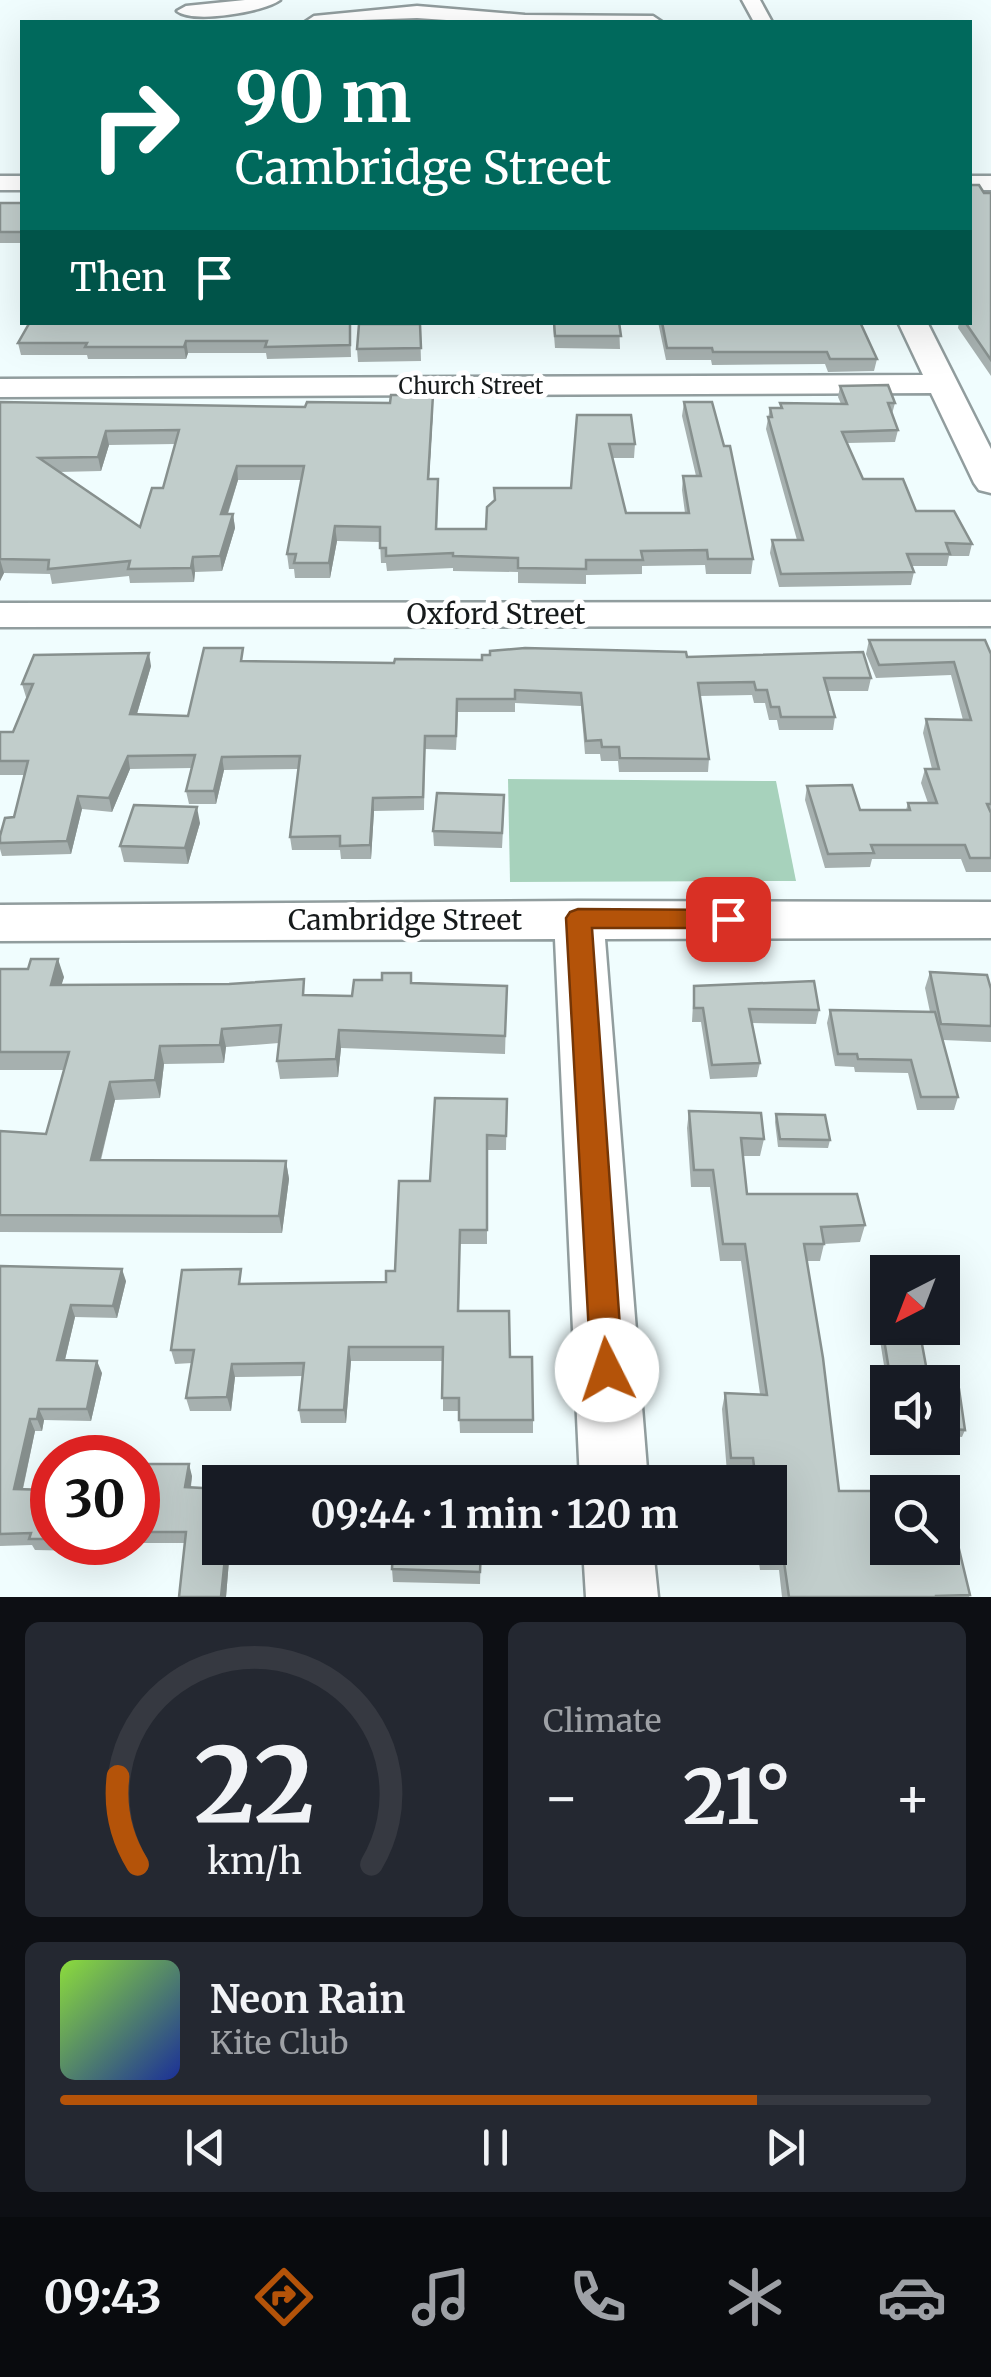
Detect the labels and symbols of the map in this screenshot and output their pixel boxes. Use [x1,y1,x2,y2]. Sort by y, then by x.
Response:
street label: Church Street [399,372,544,400]
street label: Oxford Street [407,596,586,632]
pin [686,877,771,962]
street label: Cambridge Street [288,902,522,938]
north arrow [870,1255,960,1345]
position arrow [555,1318,659,1422]
speed limit sign: 30 [30,1435,160,1565]

